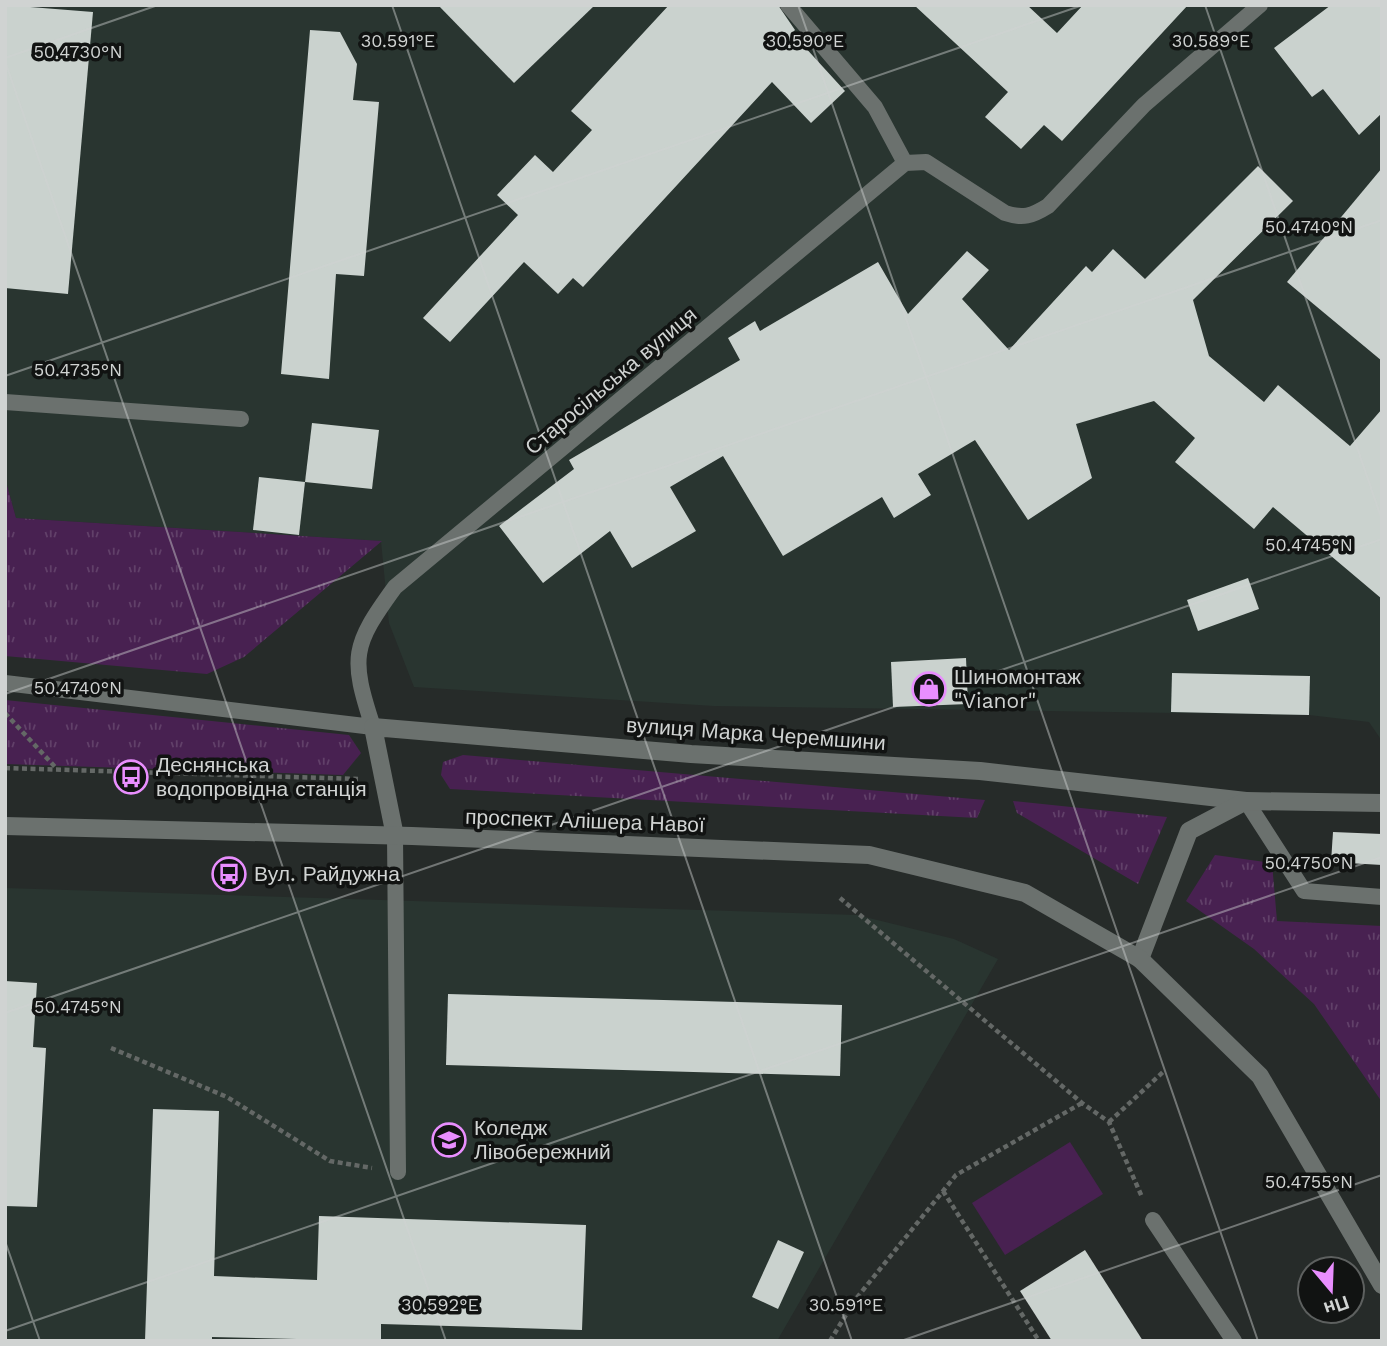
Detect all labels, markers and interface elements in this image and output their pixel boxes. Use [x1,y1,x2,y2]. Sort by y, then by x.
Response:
text: 30.591°E [361,30,435,51]
text: 30.590°E [766,30,844,51]
text: 30.589°E [1172,30,1250,51]
text: 50.4730°N [33,41,123,62]
text: 50.4740°N [1265,216,1353,237]
street label: Старосільська вулиця [520,302,701,460]
text: 50.4735°N [34,359,122,380]
text: 50.4745°N [1265,534,1353,555]
place label: Шиномонтаж "Vianor" [954,664,1081,713]
shop icon: Шиномонтаж "Vianor" [910,670,948,708]
text: 50.4740°N [34,677,122,698]
street label: вулиця Марка Черемшини [625,712,887,755]
place label: Деснянська водопровідна станція [156,752,367,801]
bus stop icon: Деснянська водопровідна станція [112,758,150,796]
street label: проспект Алішера Навої [465,804,705,837]
text: 50.4750°N [1264,852,1354,873]
bus stop icon: Вул. Райдужна [210,855,248,893]
place label: Вул. Райдужна [254,861,400,886]
text: 50.4745°N [34,996,122,1017]
place label: Коледж Лівобережний [474,1115,611,1164]
school or university icon: Коледж Лівобережний [430,1121,468,1159]
text: 50.4755°N [1265,1171,1353,1192]
north arrow [1296,1255,1366,1325]
text: Пн [1321,1291,1352,1321]
text: 30.592°E [401,1294,479,1315]
text: 30.591°E [809,1294,883,1315]

